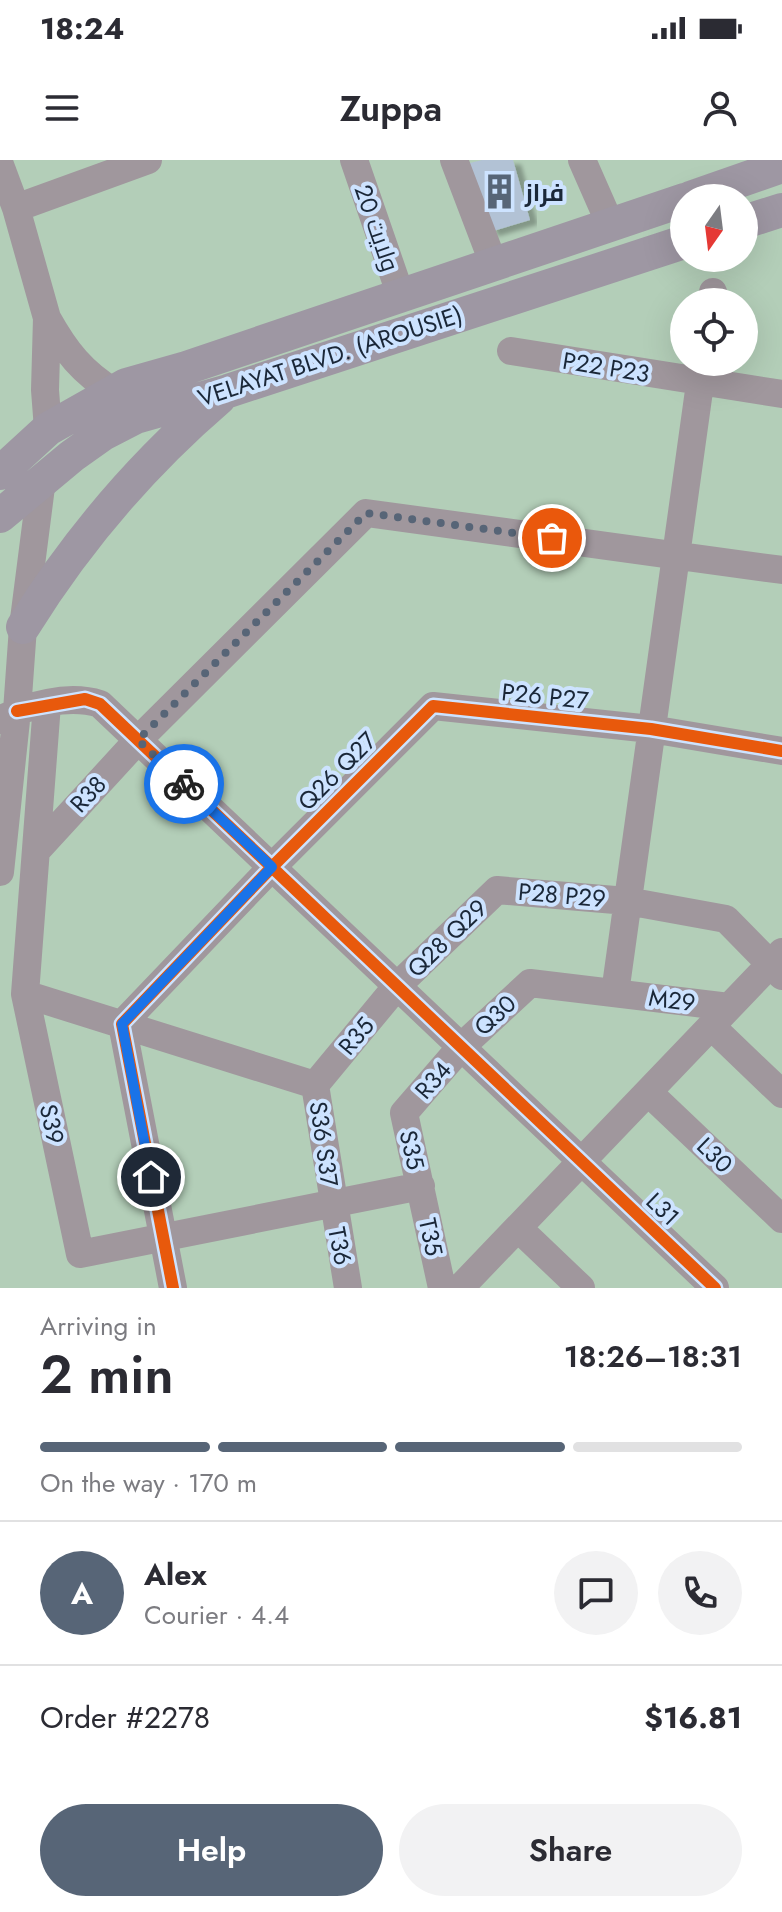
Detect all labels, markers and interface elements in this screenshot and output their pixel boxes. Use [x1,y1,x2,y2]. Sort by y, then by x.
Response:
text: 18:24 [40,7,124,50]
text: Zuppa [340,82,442,134]
icon: menu [40,86,84,130]
icon: person [698,86,742,130]
building icon: فراز [480,173,518,211]
place label: فراز [524,175,564,210]
street label: ولایت 20 [346,180,408,276]
north arrow [670,184,758,272]
map controls [670,184,758,376]
button: locate [670,288,758,376]
street label: VELAYAT BLVD. (AROUSIE) [193,297,467,415]
street label: P22 P23 [560,343,652,391]
pin [518,504,586,572]
icon: bag [530,516,574,560]
street label: P26 P27 [500,674,591,718]
street label: Q26 Q27 [290,723,385,818]
courier [144,744,224,824]
icon: bike [162,762,206,806]
street label: R38 [62,768,114,820]
street label: P28 P29 [517,874,607,916]
street label: Q28 Q29 [399,891,495,985]
street label: M29 [647,980,697,1020]
street label: Q30 [466,986,524,1044]
street label: R35 [330,1009,382,1063]
street label: R34 [406,1053,460,1107]
street label: S36 S37 [301,1099,347,1189]
street label: S39 [31,1101,73,1147]
street label: S35 [390,1127,434,1173]
street label: L30 [689,1129,741,1181]
pin [117,1143,185,1211]
icon: home [129,1155,173,1199]
street label: L31 [638,1184,688,1234]
street label: T35 [410,1215,452,1259]
street label: T36 [319,1224,361,1268]
text: Arriving in [40,1307,157,1345]
text: 18:26–18:31 [564,1335,742,1378]
text: 2 min [40,1337,173,1413]
text: On the way · 170 m [40,1464,257,1502]
button: chat [554,1551,638,1635]
button: phone [658,1551,742,1635]
text: Alex [144,1553,207,1596]
text: A [71,1572,93,1615]
text: Courier · 4.4 [144,1596,289,1634]
text: Order #2278 [40,1696,210,1739]
text: $16.81 [644,1696,742,1739]
button: Help [40,1804,383,1896]
button: Share [399,1804,742,1896]

